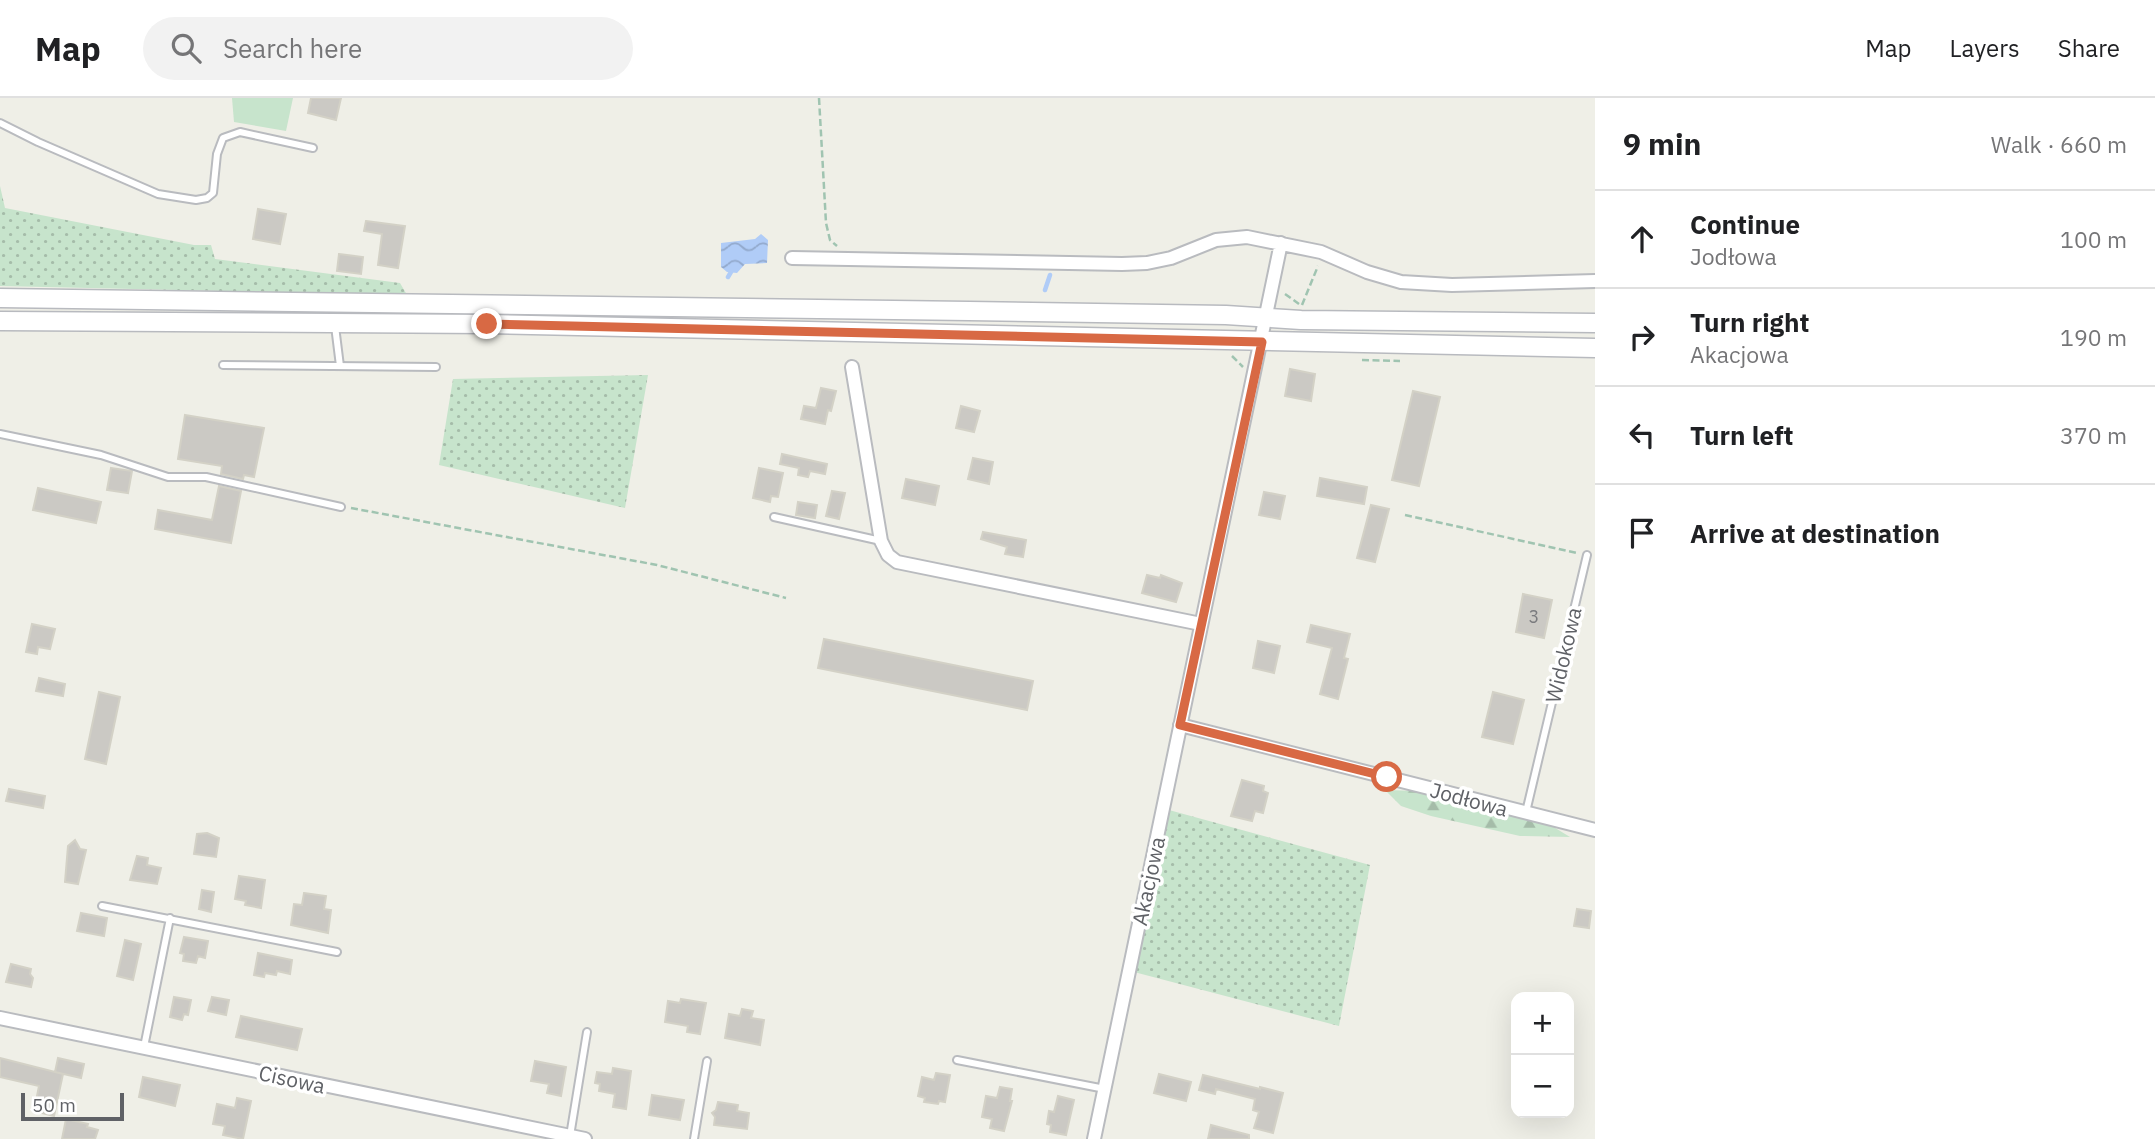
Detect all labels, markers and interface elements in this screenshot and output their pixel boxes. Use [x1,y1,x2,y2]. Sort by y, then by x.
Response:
search box [143,17,633,80]
text: Map [35,27,101,70]
icon: search [167,29,205,67]
text: Search here [223,31,362,65]
text: Map [1865,32,1912,64]
text: Layers [1950,32,2020,64]
text: Share [2058,32,2120,64]
text: 9 min [1623,124,1701,163]
text: Walk · 660 m [1991,129,2127,159]
text: Continue [1690,207,1800,241]
icon: ahead [1623,220,1661,258]
text: 100 m [2060,224,2127,254]
text: Jodłowa [1690,241,1777,271]
text: Turn right [1690,305,1809,339]
route end [471,308,502,339]
icon: right [1623,318,1661,356]
text: 190 m [2060,322,2127,352]
text: Akacjowa [1690,339,1789,369]
icon: left [1623,416,1661,454]
text: Turn left [1690,418,1793,452]
text: 370 m [2060,420,2127,450]
icon: arrive [1623,514,1661,552]
text: Arrive at destination [1690,516,1940,550]
street label: Widokowa [1538,604,1588,706]
house number: 3 [1529,605,1539,628]
route start [1371,761,1402,792]
street label: Jodłowa [1427,775,1511,823]
street label: Akacjowa [1125,834,1171,928]
map controls [1511,992,1574,1118]
button: + [1511,992,1574,1055]
button: − [1511,1055,1574,1118]
street label: Cisowa [256,1058,328,1100]
scale bar [21,1090,124,1122]
text: 50 m [32,1093,76,1117]

